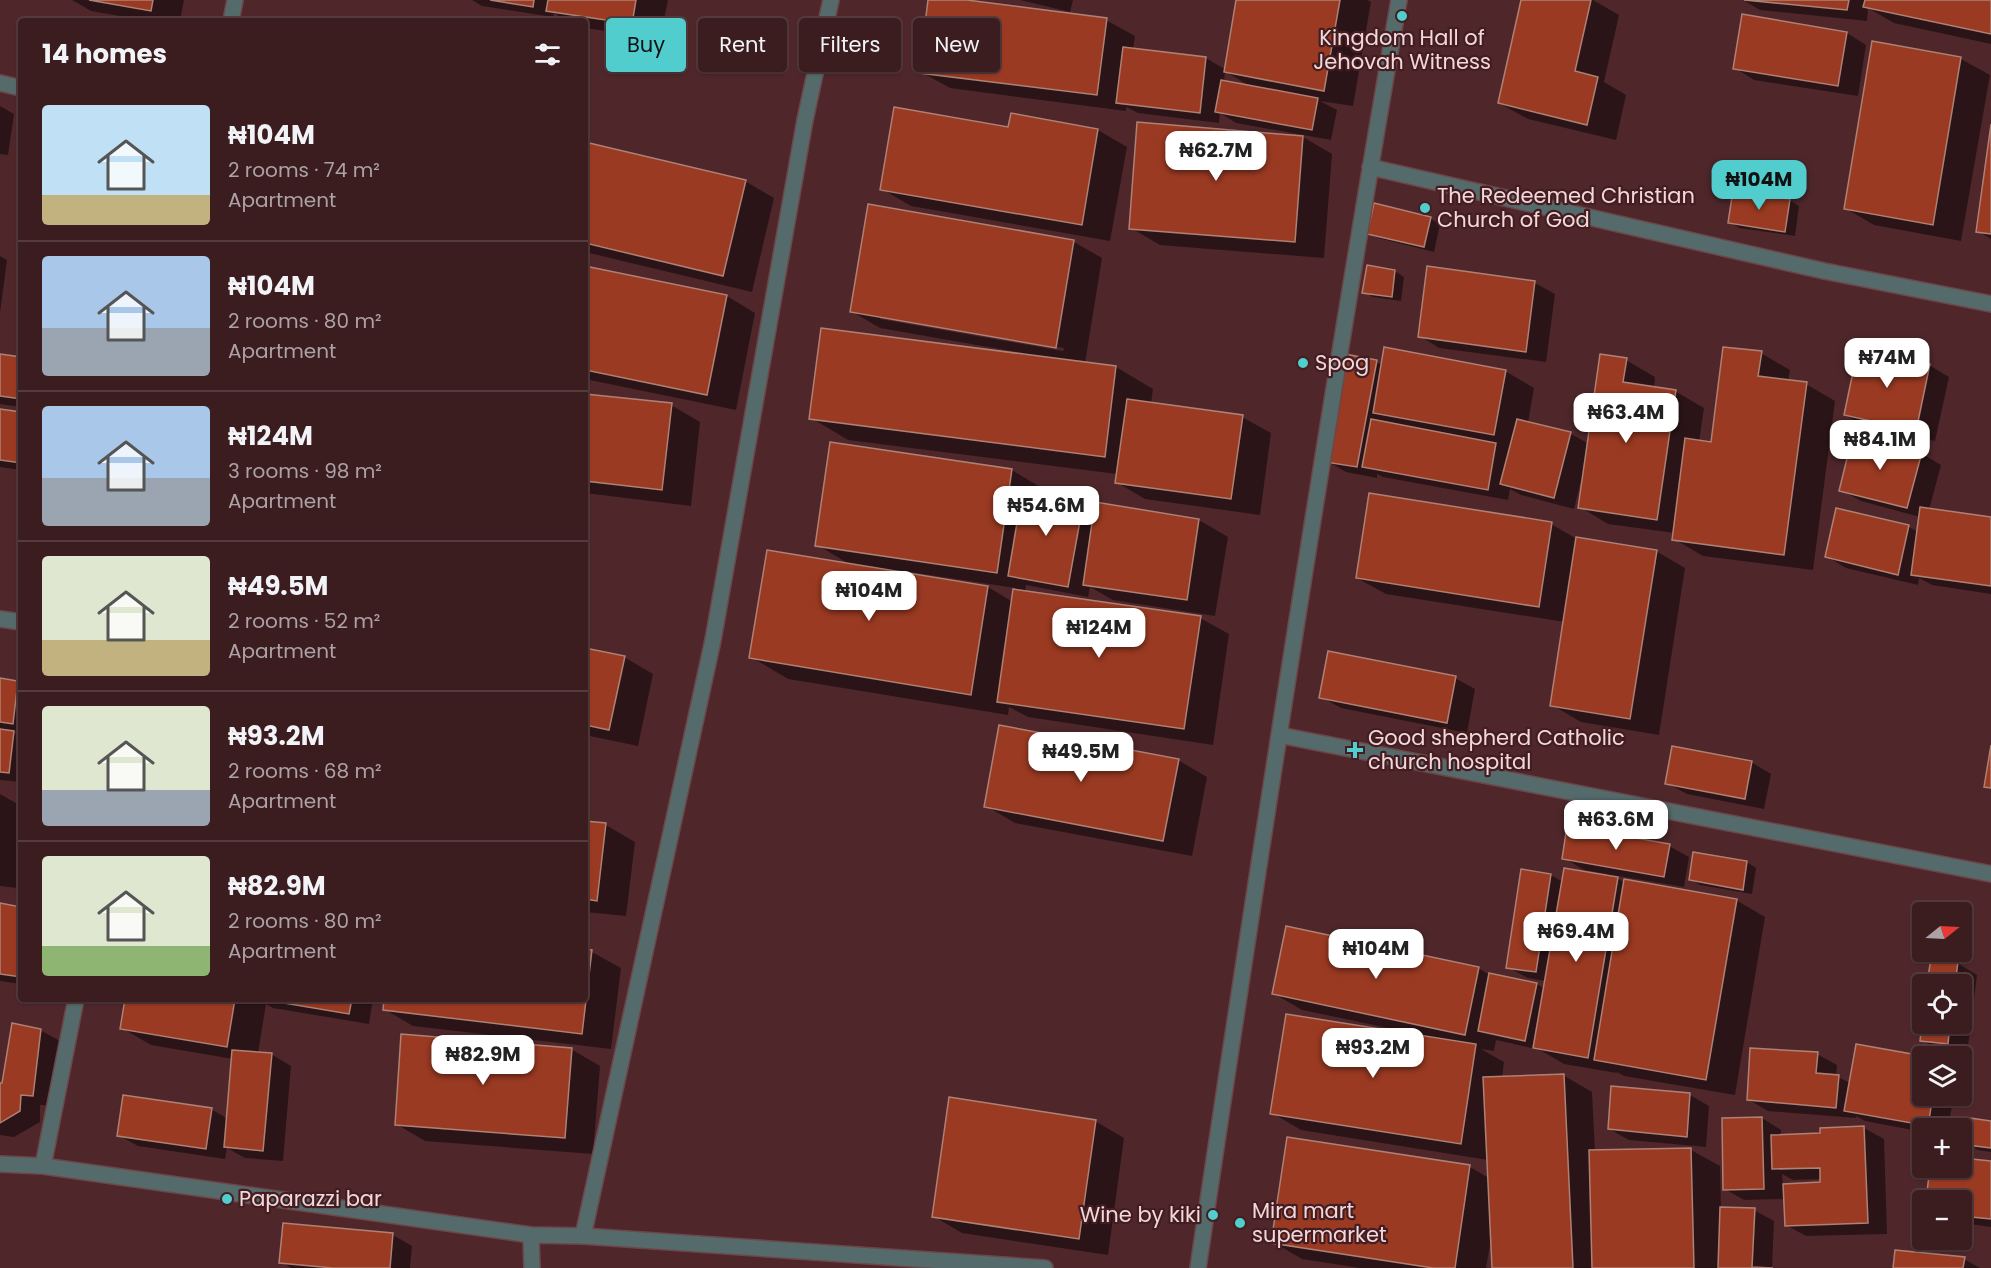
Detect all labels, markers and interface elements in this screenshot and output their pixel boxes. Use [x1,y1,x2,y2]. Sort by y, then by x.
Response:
marker: Kingdom Hall of Jehovah Witness [1395,9,1409,23]
chip: Buy [606,18,686,72]
chip: Rent [698,18,787,72]
chip: Filters [799,18,901,72]
chip: New [913,18,1000,72]
place label: Kingdom Hall of Jehovah Witness [1313,23,1491,76]
text: 14 homes [42,36,167,72]
icon: filters [531,38,564,71]
text: ₦104M [228,117,315,153]
icon: home [90,129,162,201]
pin: ₦62.7M [1167,131,1265,182]
text: ₦62.7M [1179,136,1253,164]
text: 2 rooms · 74 m² [228,156,380,184]
pin: ₦104M [1717,160,1801,211]
text: ₦104M [1726,165,1792,193]
place label: The Redeemed Christian Church of God [1437,181,1695,234]
text: Apartment [228,186,336,214]
marker: The Redeemed Christian Church of God [1418,201,1432,215]
text: ₦104M [228,268,315,304]
icon: home [90,280,162,352]
text: 2 rooms · 80 m² [228,307,382,335]
text: Apartment [228,337,336,365]
pin: ₦74M [1851,338,1923,389]
text: ₦74M [1858,343,1916,371]
place label: Spog [1315,348,1369,377]
marker: Spog [1296,356,1310,370]
pin: ₦63.4M [1577,393,1675,444]
text: ₦63.4M [1588,398,1664,426]
text: ₦124M [228,418,313,454]
pin: ₦84.1M [1831,420,1929,471]
text: ₦84.1M [1844,425,1916,453]
icon: home [90,430,162,502]
text: 3 rooms · 98 m² [228,457,382,485]
pin: ₦54.6M [997,486,1095,537]
text: Apartment [228,487,336,515]
text: ₦54.6M [1007,491,1085,519]
text: ₦49.5M [228,568,328,604]
pin: ₦104M [827,571,911,622]
text: ₦104M [836,576,902,604]
icon: home [90,580,162,652]
text: 2 rooms · 52 m² [228,607,380,635]
pin: ₦124M [1057,608,1141,659]
text: ₦124M [1066,613,1132,641]
text: Apartment [228,637,336,665]
text: ₦93.2M [228,718,325,754]
place label: Good shepherd Catholic church hospital [1368,723,1625,776]
icon: home [90,730,162,802]
pin: ₦49.5M [1032,732,1130,783]
text: ₦49.5M [1042,737,1120,765]
marker: Good shepherd Catholic church hospital [1346,741,1364,759]
text: 2 rooms · 68 m² [228,757,382,785]
text: Apartment [228,787,336,815]
pin: ₦63.6M [1567,800,1665,851]
text: ₦63.6M [1578,805,1654,833]
text: ₦82.9M [228,868,326,904]
icon: home [90,880,162,952]
north arrow [1912,902,1972,962]
map controls [1912,902,1972,1250]
text: 2 rooms · 80 m² [228,907,382,935]
pin: ₦69.4M [1527,912,1625,963]
text: ₦69.4M [1537,917,1615,945]
pin: ₦104M [1334,929,1418,980]
text: ₦104M [1343,934,1409,962]
text: Apartment [228,937,336,965]
button: locate [1912,974,1972,1034]
pin: ₦93.2M [1324,1028,1422,1079]
text: ₦93.2M [1336,1033,1410,1061]
pin: ₦82.9M [434,1035,532,1086]
text: ₦82.9M [445,1040,521,1068]
button: layers [1912,1046,1972,1106]
button: + [1912,1118,1972,1178]
place label: Paparazzi bar [239,1184,382,1213]
button: − [1912,1190,1972,1250]
marker: Paparazzi bar [220,1192,234,1206]
place label: Mira mart supermarket [1252,1196,1387,1249]
place label: Wine by kiki [1080,1200,1201,1229]
marker: Wine by kiki [1206,1208,1220,1222]
marker: Mira mart supermarket [1233,1216,1247,1230]

